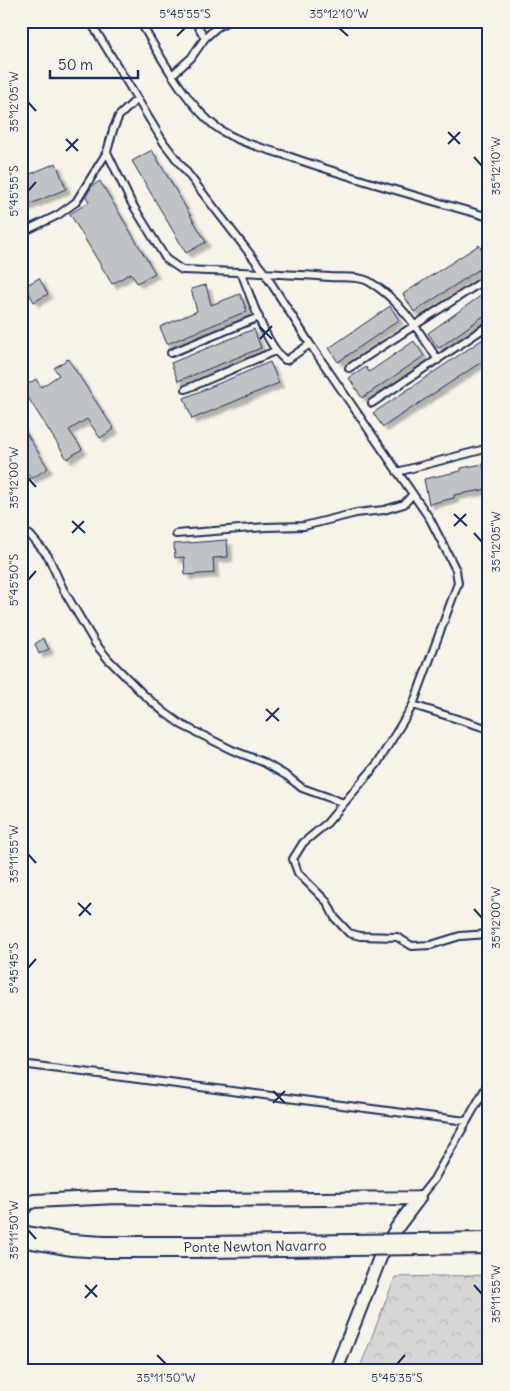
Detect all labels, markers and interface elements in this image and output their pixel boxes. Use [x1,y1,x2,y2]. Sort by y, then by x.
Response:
text: 5°45'55"S [159,6,211,21]
text: 35°12'10"W [309,6,369,21]
scale bar [50,48,138,80]
text: 50 m [58,55,93,74]
text: 35°12'05"W [6,71,21,133]
text: 35°12'10"W [488,136,503,196]
text: 5°45'55"S [6,165,21,217]
text: 35°12'00"W [6,447,21,509]
text: 35°12'05"W [488,511,503,573]
text: 5°45'50"S [6,554,21,606]
text: 35°11'55"W [6,825,21,883]
text: 35°12'00"W [488,887,503,949]
text: 5°45'45"S [6,942,21,994]
text: 35°11'50"W [6,1200,21,1260]
street label: Ponte Newton Navarro [184,1236,327,1256]
text: 35°11'55"W [488,1265,503,1323]
text: 35°11'50"W [136,1370,196,1385]
text: 5°45'35"S [371,1370,423,1385]

